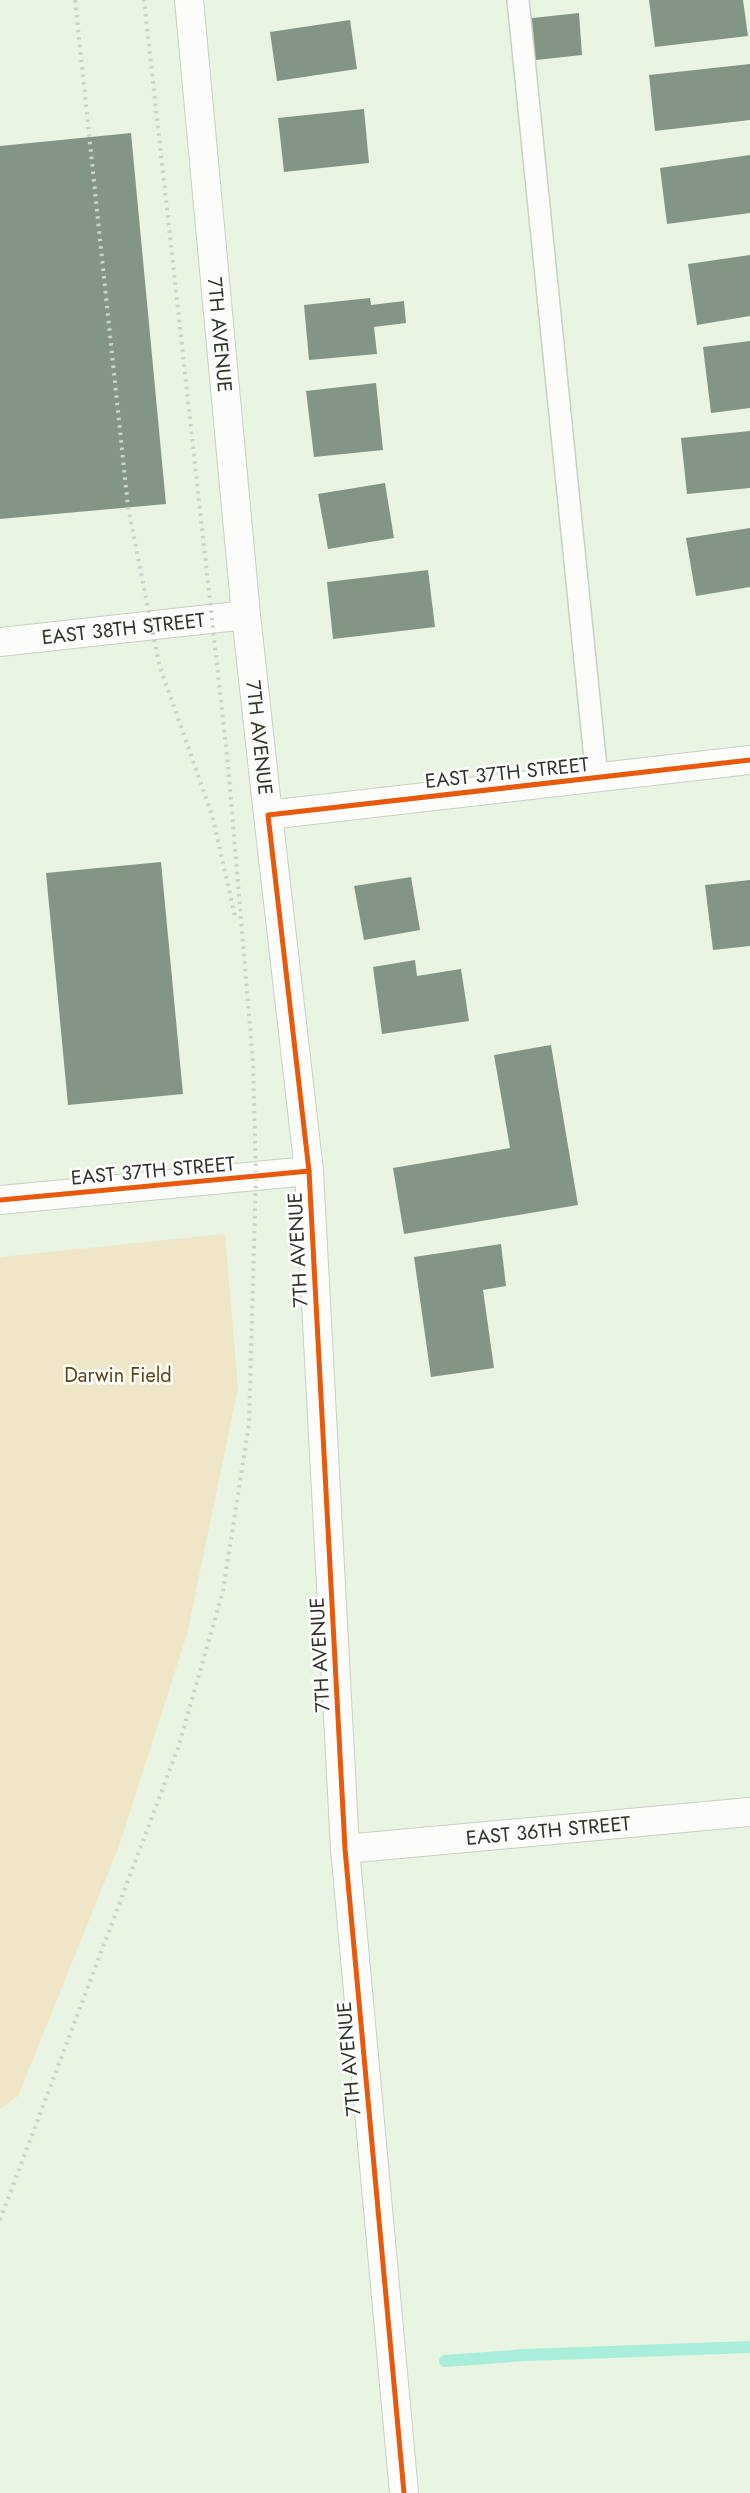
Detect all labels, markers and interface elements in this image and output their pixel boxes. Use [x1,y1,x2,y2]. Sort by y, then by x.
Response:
street label: 7TH AVENUE [200,276,240,393]
street label: EAST 38TH STREET [40,605,207,652]
street label: 7TH AVENUE [239,679,280,797]
street label: EAST 37TH STREET [424,750,591,796]
street label: EAST 37TH STREET [70,1149,237,1193]
street label: 7TH AVENUE [281,1192,315,1308]
park label: Darwin Field [64,1361,172,1390]
street label: 7TH AVENUE [303,1597,337,1713]
street label: EAST 36TH STREET [464,1808,632,1852]
street label: 7TH AVENUE [330,2000,368,2118]

